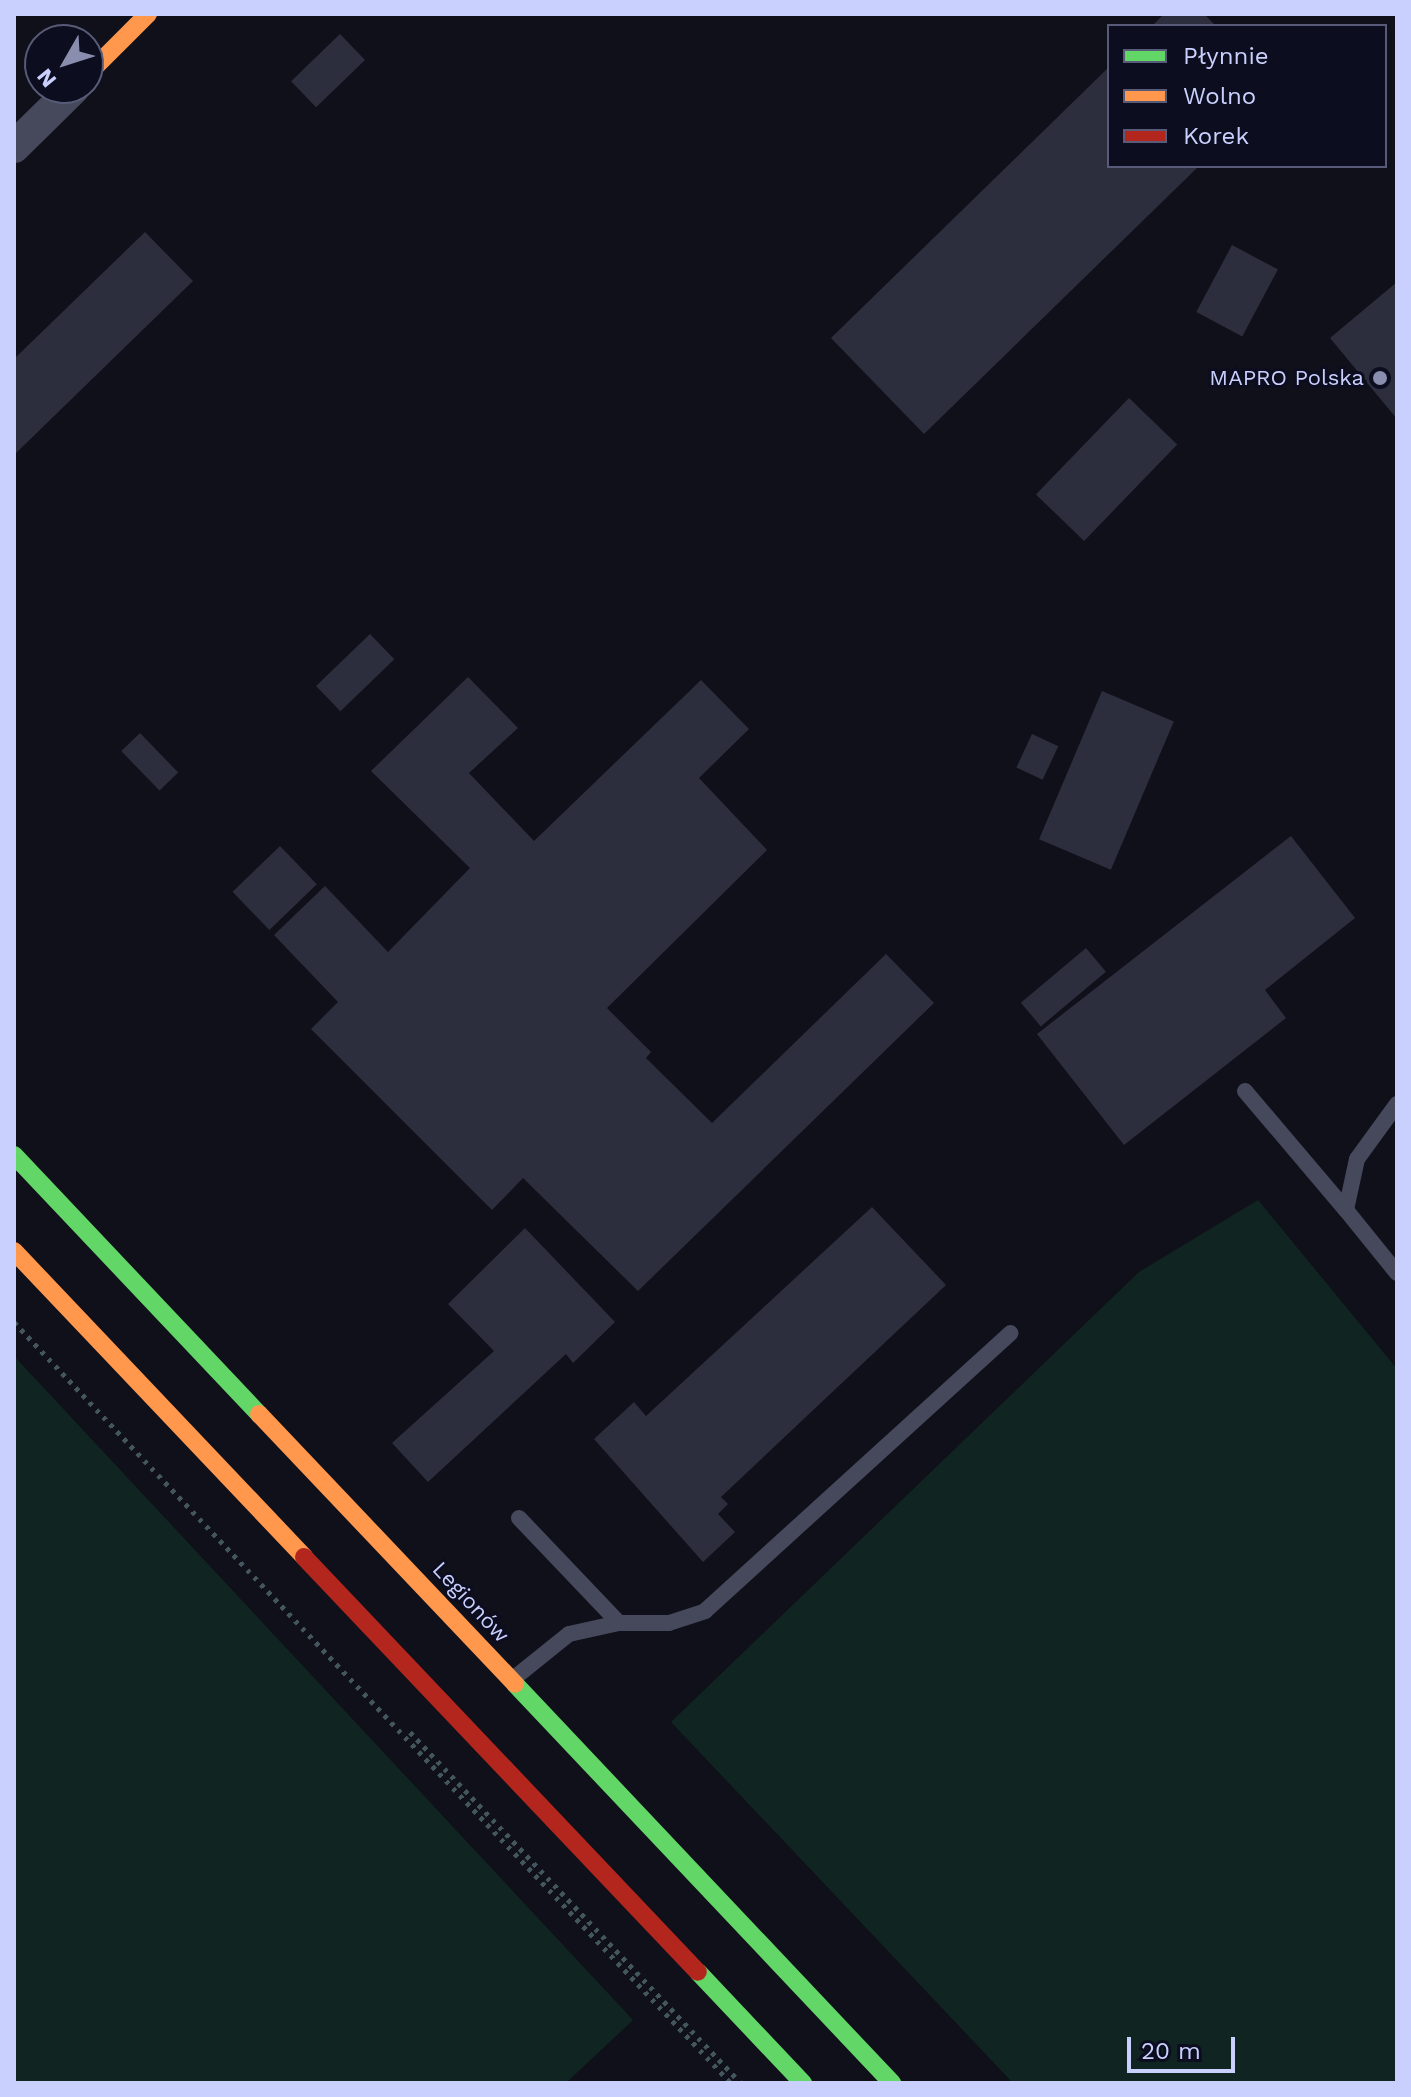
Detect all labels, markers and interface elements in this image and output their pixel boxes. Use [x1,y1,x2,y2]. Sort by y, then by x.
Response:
north arrow [24,24,104,104]
legend [1107,24,1387,168]
text: Płynnie [1183,42,1269,70]
text: N [32,64,61,92]
text: Wolno [1183,82,1256,110]
text: Korek [1183,122,1249,150]
place label: MAPRO Polska [1209,365,1364,391]
marker: MAPRO Polska [1371,369,1389,387]
street label: Legionów [427,1556,515,1648]
scale bar [1131,2021,1239,2071]
text: 20 m [1141,2037,1201,2065]

